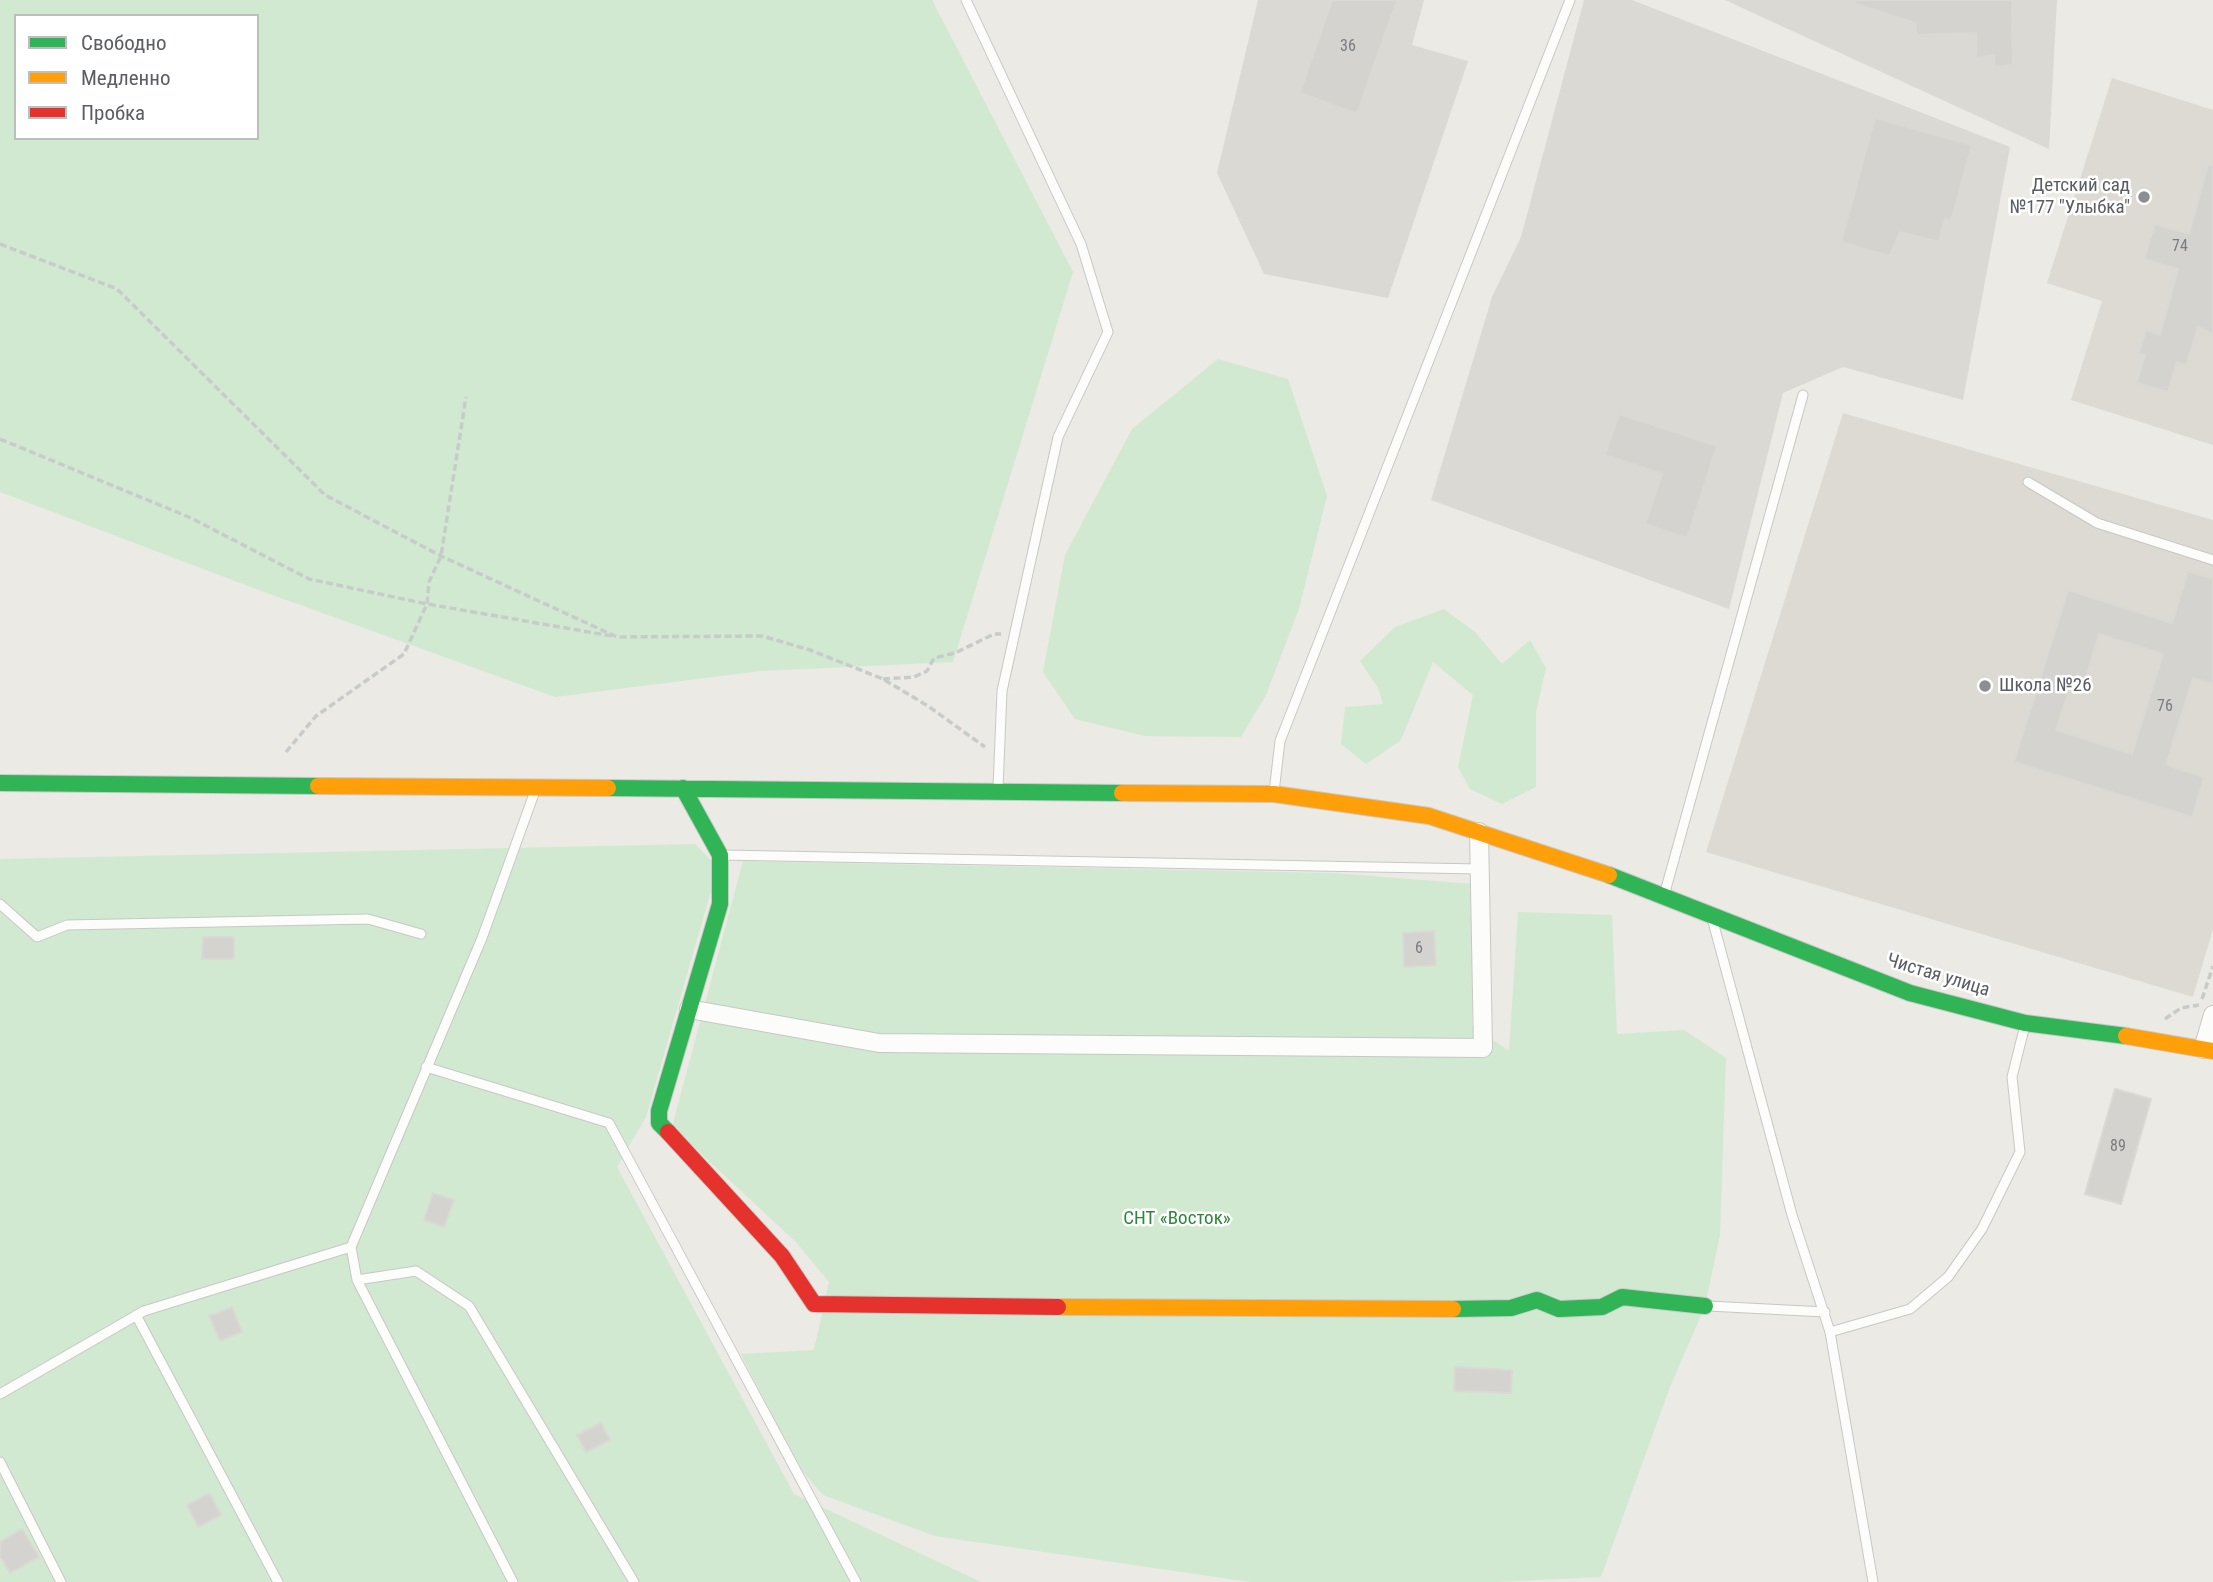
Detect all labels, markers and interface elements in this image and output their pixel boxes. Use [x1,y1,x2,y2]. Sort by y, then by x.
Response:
legend [14,14,259,140]
text: Свободно [81,31,167,55]
house number: 36 [1340,37,1356,57]
text: Медленно [81,66,170,90]
text: Пробка [81,101,145,125]
place label: Детский сад №177 "Улыбка" [2009,175,2130,219]
marker: Детский сад №177 "Улыбка" [2136,189,2152,205]
house number: 74 [2172,237,2188,257]
place label: Школа №26 [1999,675,2092,697]
marker: Школа №26 [1977,678,1993,694]
house number: 76 [2157,697,2173,717]
house number: 6 [1415,939,1423,959]
street label: Чистая улица [1884,950,1992,1002]
house number: 89 [2110,1137,2126,1157]
park label: СНТ «Восток» [1123,1208,1231,1230]

